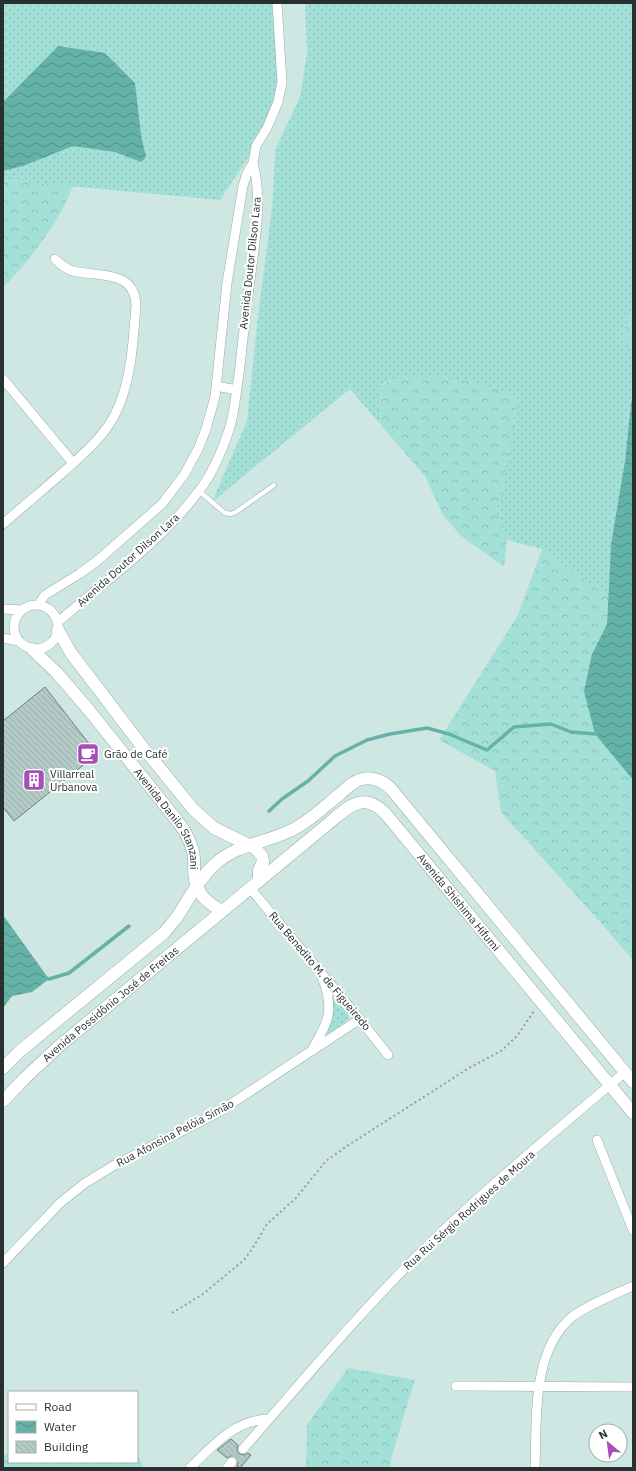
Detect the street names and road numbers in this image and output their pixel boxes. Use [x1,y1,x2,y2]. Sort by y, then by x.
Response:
street label: Avenida Doutor Dilson Lara [236,196,264,330]
street label: Avenida Doutor Dilson Lara [74,510,182,610]
street label: Avenida Danilo Stanzani [131,765,201,870]
street label: Avenida Shishima Hifumi [414,850,503,954]
street label: Rua Benedito M. de Figueiredo [266,909,374,1033]
street label: Avenida Possidônio José de Freitas [40,943,182,1065]
street label: Rua Afonsina Pelóia Simão [114,1096,236,1170]
street label: Rua Rui Sérgio Rodrigues de Moura [400,1147,538,1273]

